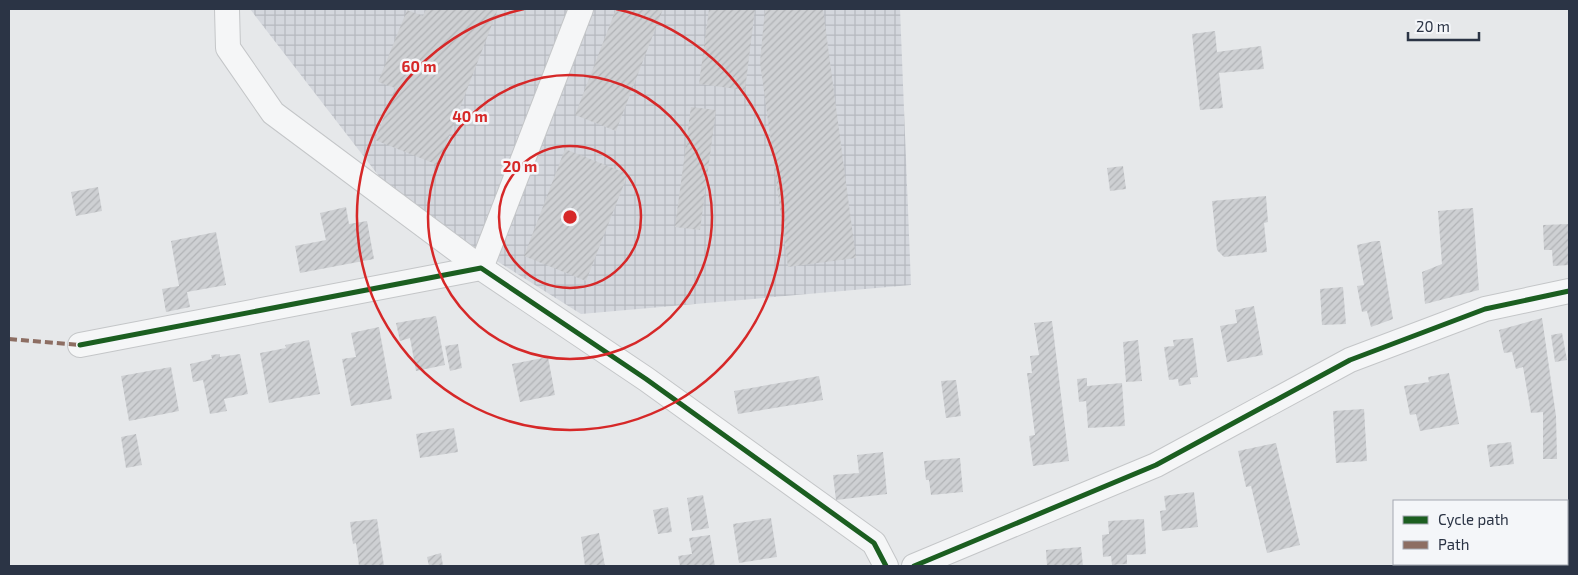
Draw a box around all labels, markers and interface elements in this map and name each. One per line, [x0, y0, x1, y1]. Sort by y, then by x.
scale bar [1408, 10, 1479, 42]
text: 20 m [1416, 17, 1450, 35]
text: 60 m [402, 57, 436, 75]
text: 40 m [452, 107, 488, 125]
text: 20 m [503, 157, 537, 175]
centre of rings [561, 208, 579, 226]
legend [1393, 500, 1568, 565]
text: Cycle path [1438, 510, 1509, 528]
text: Path [1438, 535, 1469, 553]

